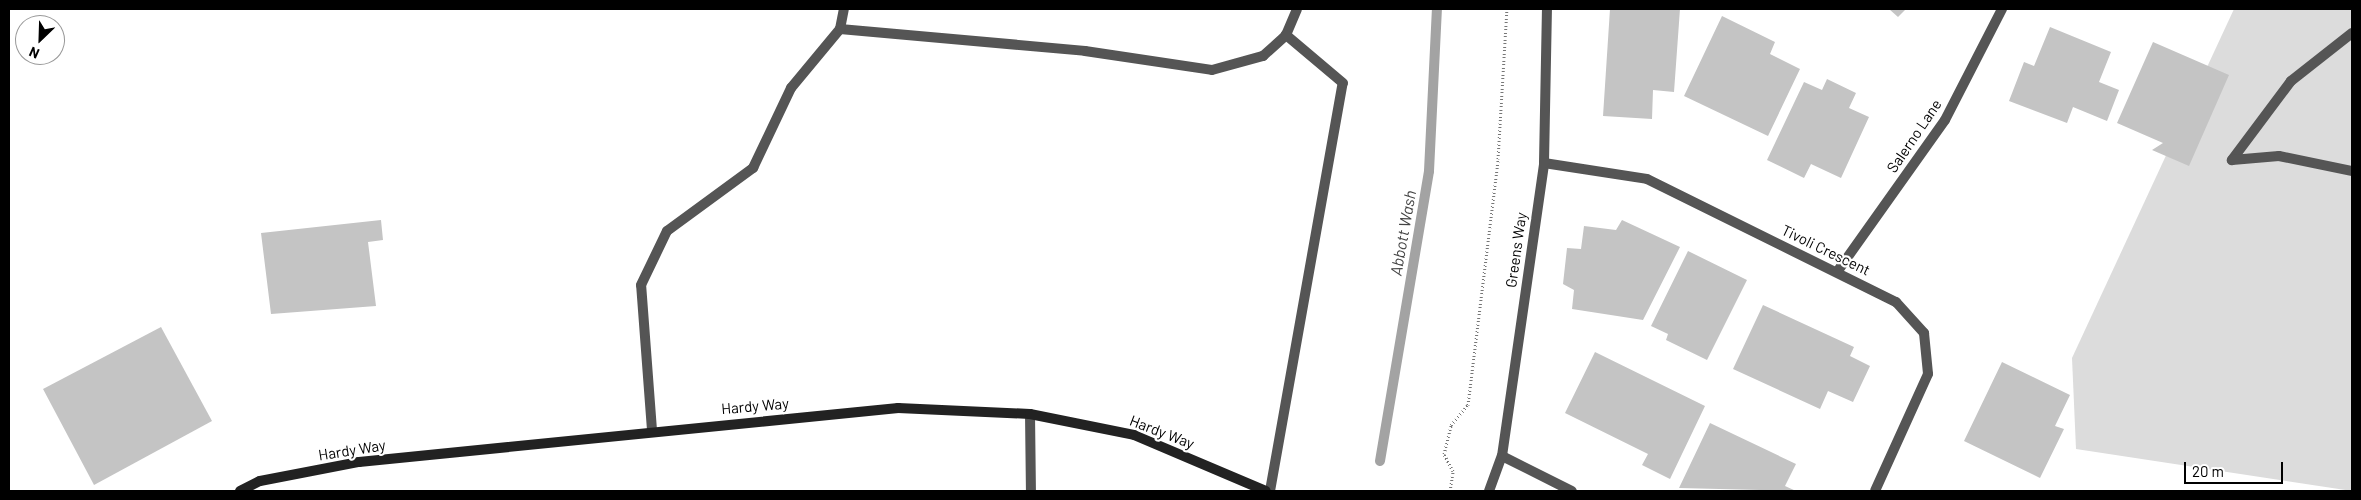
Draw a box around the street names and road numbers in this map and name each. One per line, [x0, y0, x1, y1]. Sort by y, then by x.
street label: Salerno Lane [1883, 96, 1945, 176]
street label: Greens Way [1502, 211, 1530, 289]
street label: Tivoli Crescent [1779, 221, 1873, 279]
street label: Hardy Way [720, 394, 790, 418]
street label: Hardy Way [1127, 411, 1197, 453]
street label: Hardy Way [317, 436, 387, 464]

